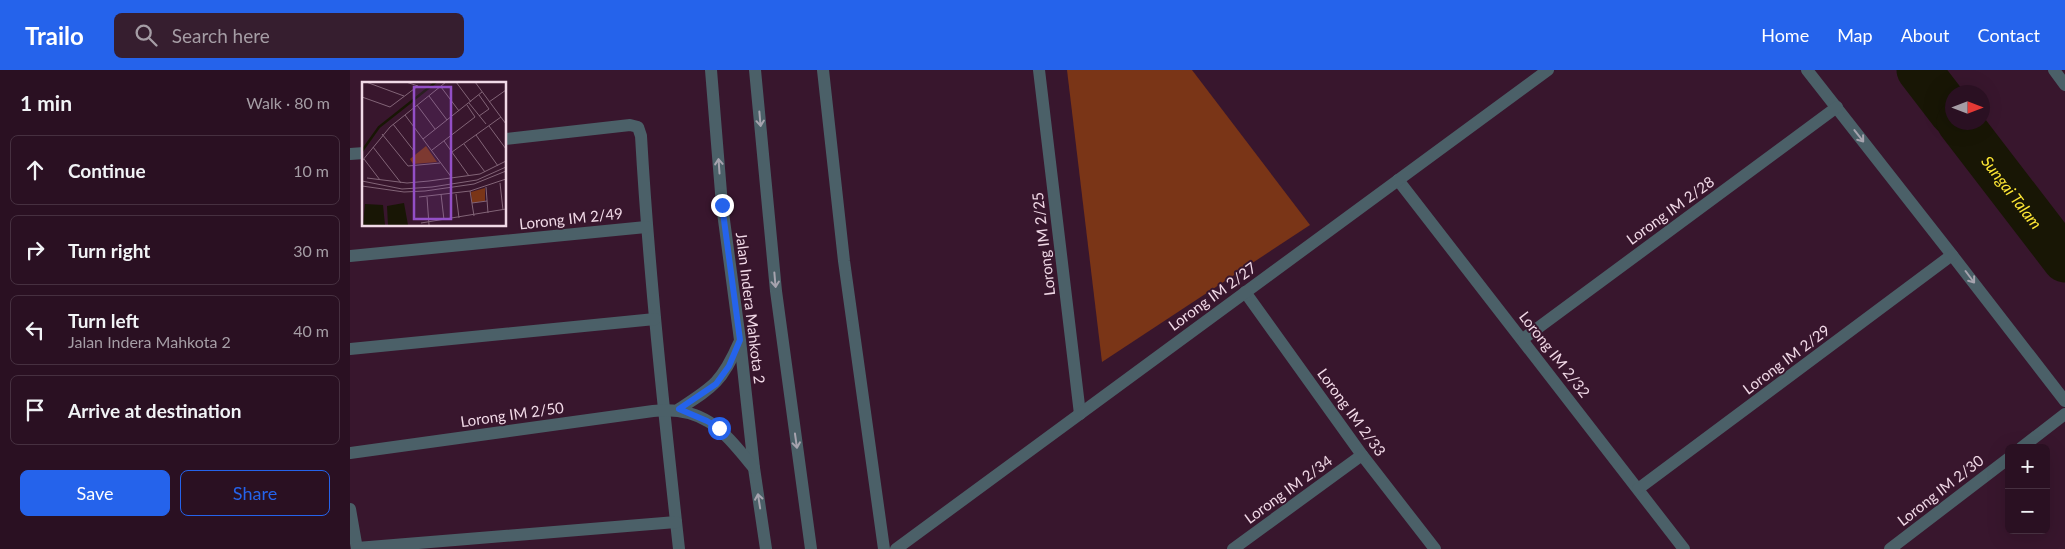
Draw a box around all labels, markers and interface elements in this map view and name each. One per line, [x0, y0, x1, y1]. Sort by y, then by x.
search box [114, 13, 464, 58]
text: Trailo [25, 21, 84, 50]
icon: search [132, 21, 160, 49]
text: Search here [172, 24, 270, 47]
text: Home [1761, 24, 1809, 46]
text: Map [1837, 24, 1873, 46]
text: About [1901, 24, 1950, 46]
text: Contact [1978, 24, 2040, 46]
inset map [362, 82, 506, 226]
north arrow [1945, 85, 1990, 130]
text: 1 min [20, 90, 72, 115]
text: Walk · 80 m [246, 93, 330, 112]
one-way arrow [755, 110, 765, 126]
one-way arrow [1853, 129, 1864, 142]
water label: Sungai Talam [1979, 151, 2047, 232]
icon: ahead [21, 156, 49, 184]
one-way arrow [714, 158, 723, 174]
text: Continue [68, 159, 146, 182]
text: 10 m [293, 161, 329, 180]
street label: Lorong IM 2/28 [1623, 172, 1717, 248]
street label: Lorong IM 2/25 [1028, 191, 1058, 297]
route end [711, 194, 734, 217]
street label: Lorong IM 2/49 [518, 204, 624, 232]
street label: Jalan Indera Mahkota 2 [733, 231, 769, 385]
icon: right [21, 236, 49, 264]
text: Turn right [68, 239, 150, 262]
text: 30 m [293, 241, 329, 260]
street label: Lorong IM 2/27 [1165, 258, 1260, 334]
one-way arrow [1965, 270, 1975, 284]
one-way arrow [770, 272, 780, 288]
street label: Lorong IM 2/32 [1516, 307, 1594, 401]
text: Turn left [68, 309, 139, 332]
icon: left [21, 316, 49, 344]
street label: Lorong IM 2/29 [1739, 320, 1833, 398]
text: 40 m [293, 321, 329, 340]
text: Jalan Indera Mahkota 2 [68, 332, 231, 351]
street label: Lorong IM 2/33 [1314, 365, 1390, 459]
icon: arrive [21, 396, 49, 424]
street label: Lorong IM 2/50 [459, 398, 565, 430]
text: Arrive at destination [68, 399, 241, 422]
route start [708, 417, 731, 440]
one-way arrow [791, 433, 801, 449]
map controls [2005, 444, 2050, 534]
button: + [2005, 444, 2050, 489]
street label: Lorong IM 2/34 [1241, 451, 1336, 527]
street label: Lorong IM 2/30 [1893, 451, 1987, 529]
button: Save [20, 470, 170, 516]
button: Share [180, 470, 330, 516]
button: − [2005, 489, 2050, 534]
one-way arrow [754, 493, 764, 509]

